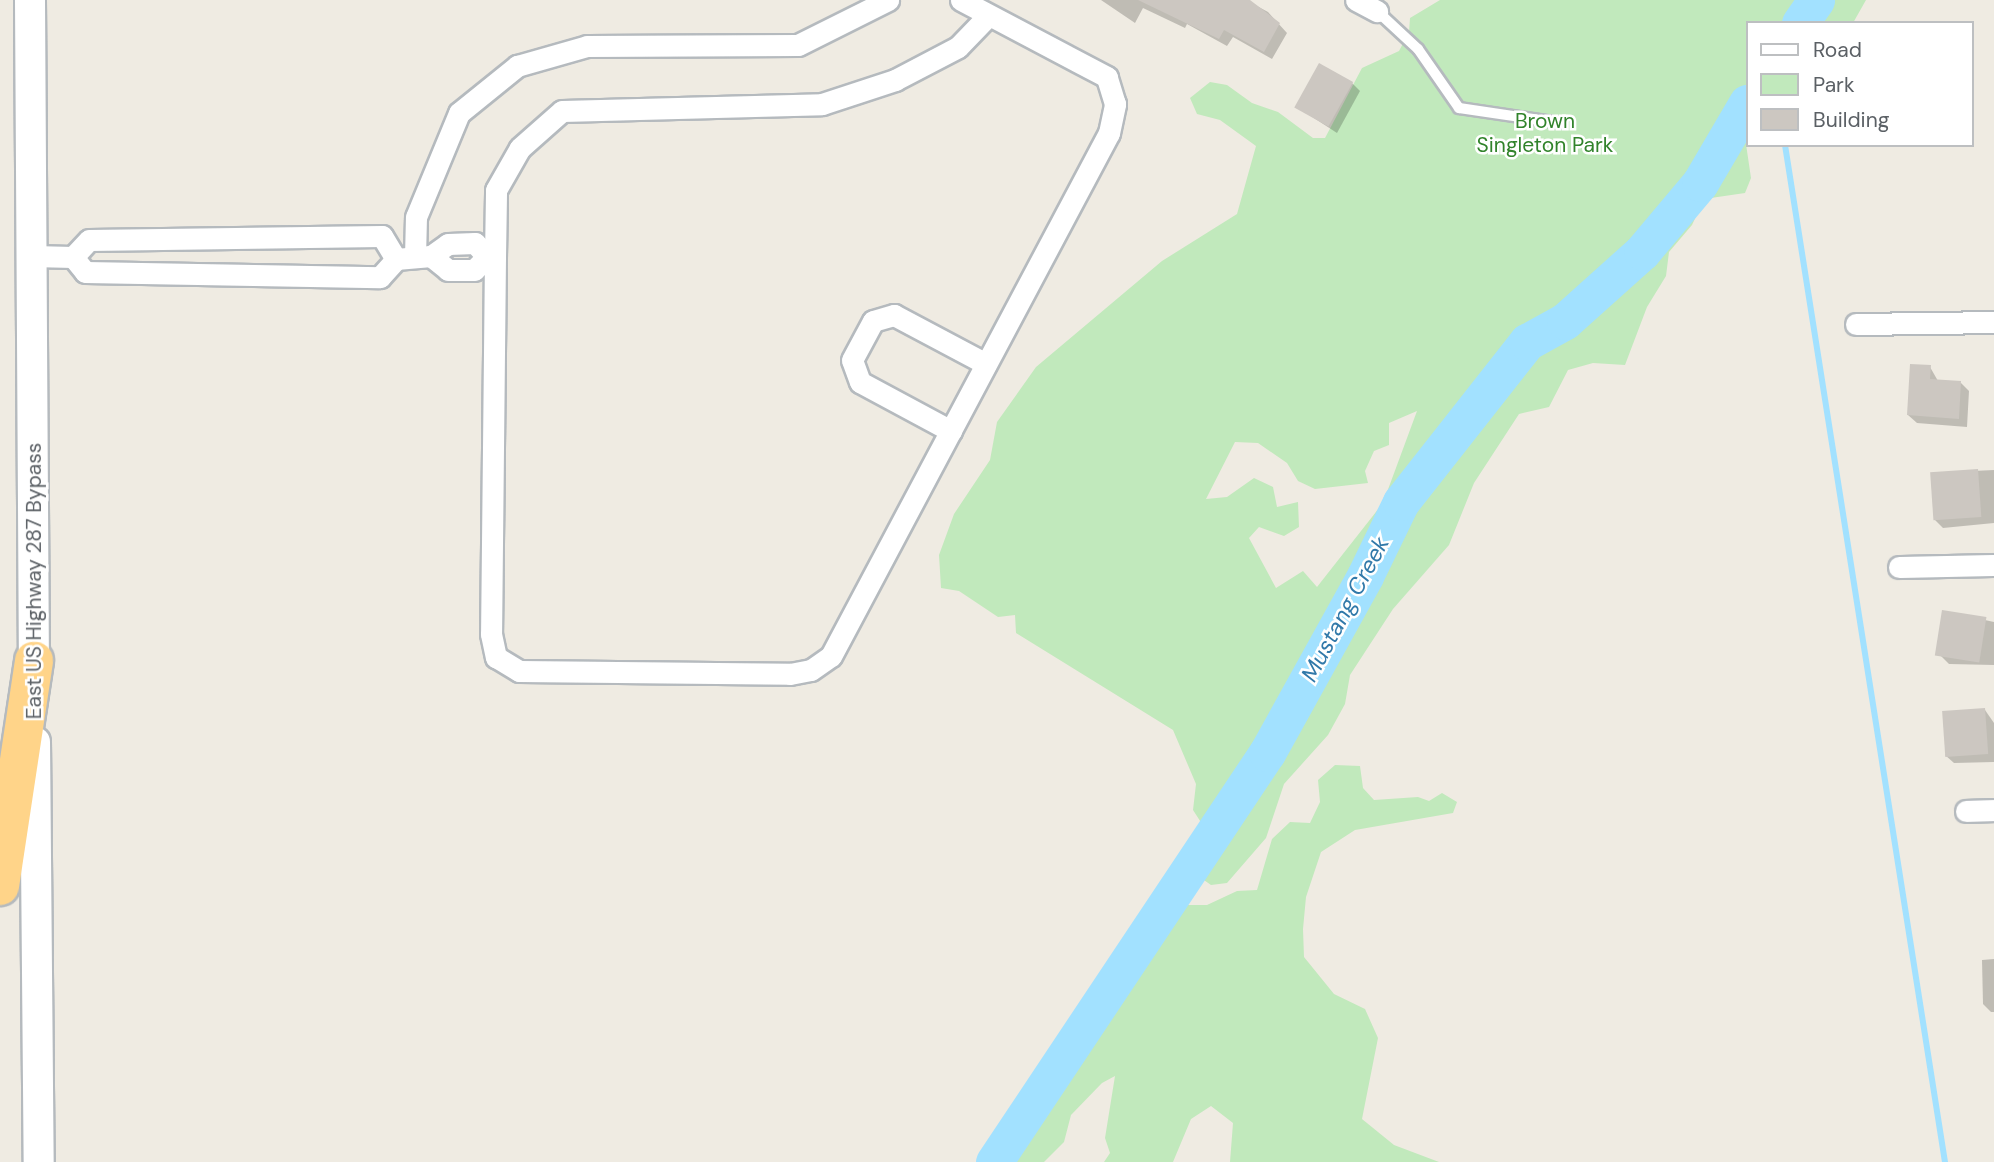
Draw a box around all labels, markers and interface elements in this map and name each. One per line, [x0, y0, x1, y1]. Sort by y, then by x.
legend [1745, 21, 1973, 147]
text: Road [1813, 36, 1862, 64]
text: Park [1813, 71, 1854, 99]
text: Building [1813, 106, 1889, 134]
park label: Brown Singleton Park [1477, 108, 1613, 158]
street label: East US Highway 287 Bypass [21, 443, 47, 719]
water label: Mustang Creek [1295, 532, 1395, 686]

